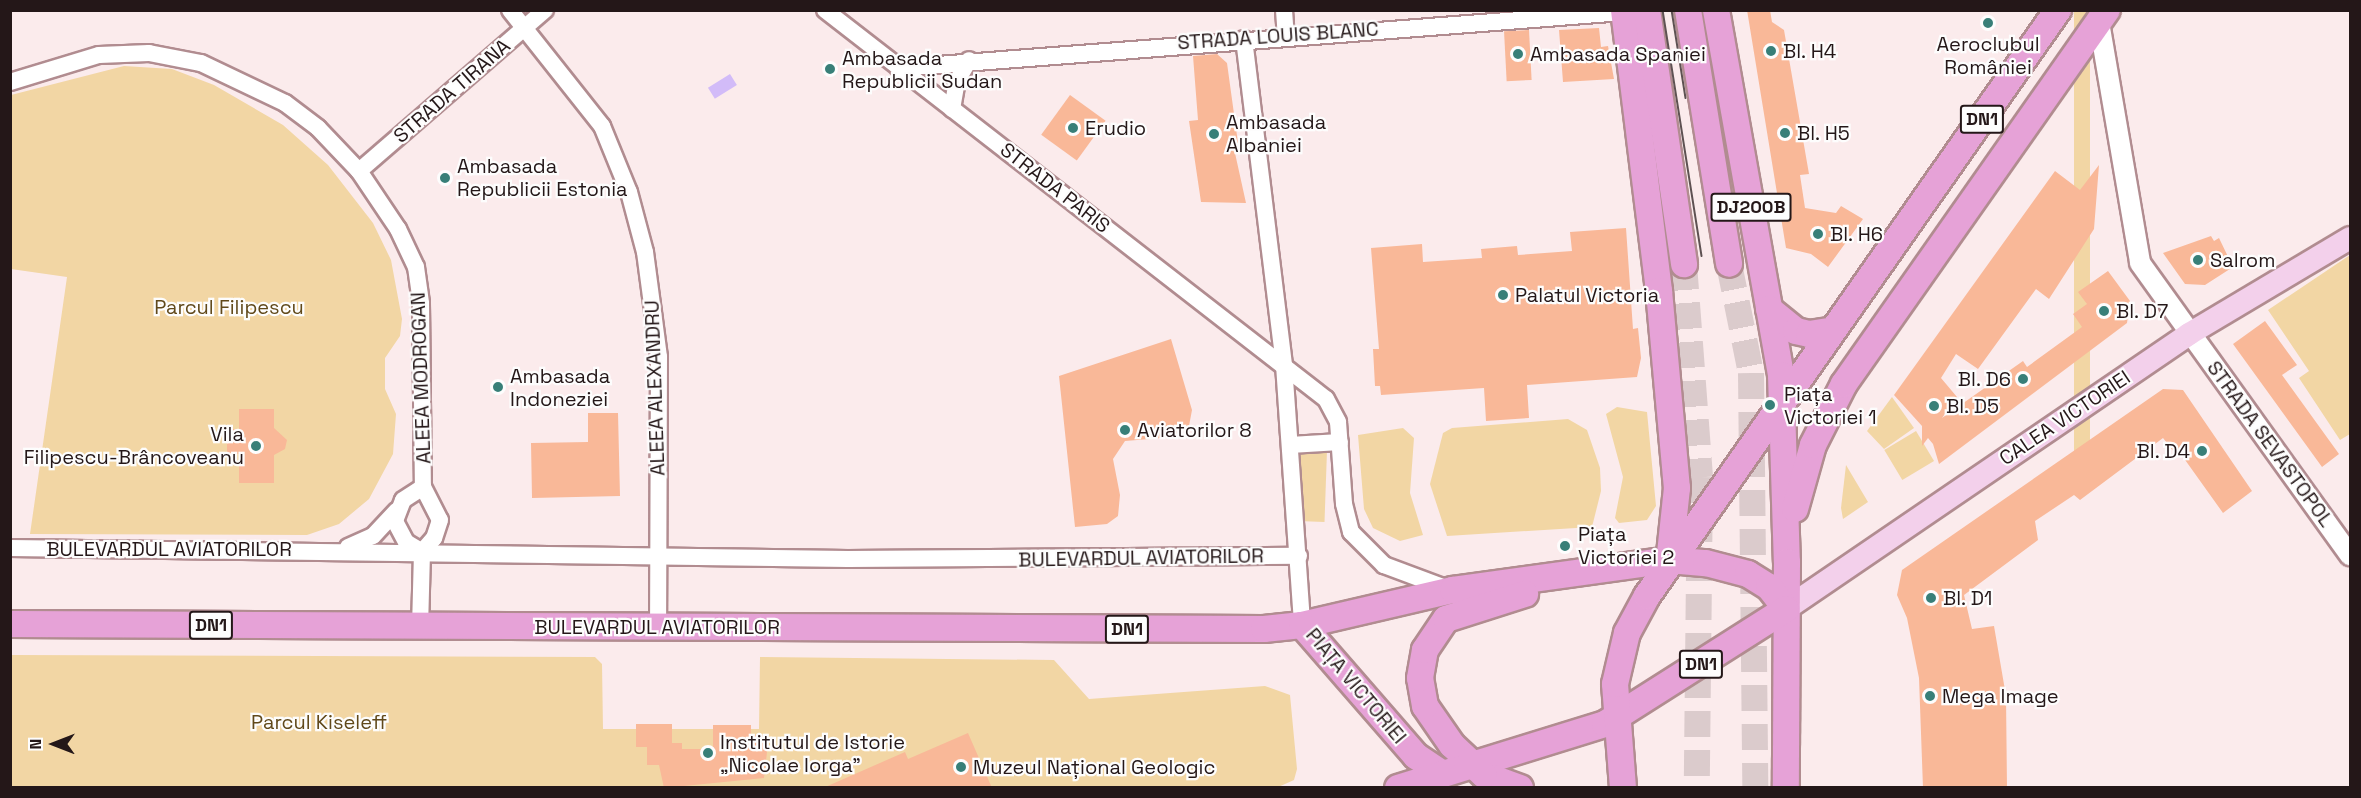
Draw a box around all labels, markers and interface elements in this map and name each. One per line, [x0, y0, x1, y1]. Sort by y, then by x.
marker: Aeroclubul României [1981, 16, 1995, 30]
street label: STRADA LOUIS BLANC [1176, 17, 1380, 55]
place label: Aeroclubul României [1936, 33, 2040, 80]
street label: STRADA TIRANA [389, 34, 515, 148]
place label: Bl. H4 [1783, 39, 1837, 63]
place label: Ambasada Spaniei [1530, 42, 1706, 66]
marker: Bl. H4 [1764, 44, 1778, 58]
place label: Ambasada Republicii Sudan [842, 46, 1002, 93]
marker: Ambasada Spaniei [1511, 47, 1525, 61]
marker: Ambasada Republicii Sudan [823, 62, 837, 76]
road number: DN1 [1960, 104, 2004, 134]
place label: Ambasada Albaniei [1226, 110, 1326, 157]
place label: Erudio [1085, 116, 1146, 140]
marker: Erudio [1066, 121, 1080, 135]
place label: Bl. H5 [1797, 121, 1850, 145]
marker: Bl. H5 [1778, 126, 1792, 140]
marker: Ambasada Albaniei [1207, 127, 1221, 141]
street label: STRADA PARIS [995, 138, 1115, 238]
place label: Ambasada Republicii Estonia [457, 154, 628, 201]
marker: Ambasada Republicii Estonia [438, 171, 452, 185]
road number: DJ200B [1710, 192, 1792, 222]
place label: Bl. H6 [1830, 222, 1884, 246]
marker: Bl. H6 [1811, 227, 1825, 241]
place label: Salrom [2210, 248, 2275, 272]
marker: Salrom [2191, 253, 2205, 267]
place label: Palatul Victoria [1515, 283, 1660, 307]
marker: Palatul Victoria [1496, 288, 1510, 302]
street label: ALEEA MODROGAN [406, 291, 436, 465]
park label: Parcul Filipescu [154, 295, 304, 319]
street label: ALEEA ALEXANDRU [640, 299, 670, 477]
place label: Bl. D7 [2116, 299, 2169, 323]
marker: Bl. D7 [2097, 304, 2111, 318]
street label: STRADA SEVASTOPOL [2202, 356, 2338, 532]
place label: Ambasada Indoneziei [510, 364, 610, 411]
street label: CALEA VICTORIEI [1995, 365, 2135, 471]
place label: Bl. D6 [1957, 367, 2011, 391]
marker: Bl. D6 [2016, 372, 2030, 386]
marker: Ambasada Indoneziei [491, 380, 505, 394]
place label: Piața Victoriei 1 [1784, 382, 1877, 429]
place label: Bl. D5 [1946, 394, 2000, 418]
marker: Piața Victoriei 1 [1761, 396, 1779, 414]
marker: Bl. D5 [1927, 399, 1941, 413]
place label: Aviatorilor 8 [1137, 418, 1252, 442]
place label: Vila Filipescu-Brâncoveanu [24, 422, 244, 469]
marker: Aviatorilor 8 [1118, 423, 1132, 437]
marker: Vila Filipescu-Brâncoveanu [249, 439, 263, 453]
place label: Bl. D4 [2136, 439, 2190, 463]
marker: Bl. D4 [2195, 444, 2209, 458]
place label: Piața Victoriei 2 [1578, 522, 1674, 569]
street label: BULEVARDUL AVIATORILOR [46, 537, 292, 561]
marker: Piața Victoriei 2 [1556, 537, 1574, 555]
street label: BULEVARDUL AVIATORILOR [1018, 544, 1264, 572]
place label: Bl. D1 [1943, 586, 1993, 610]
marker: Bl. D1 [1924, 591, 1938, 605]
road number: DN1 [188, 610, 234, 640]
road number: DN1 [1104, 614, 1150, 644]
street label: BULEVARDUL AVIATORILOR [534, 615, 780, 639]
street label: PIAȚA VICTORIEI [1301, 623, 1411, 749]
road number: DN1 [1678, 649, 1724, 679]
place label: Mega Image [1942, 684, 2059, 708]
marker: Mega Image [1923, 689, 1937, 703]
park label: Parcul Kiseleff [251, 710, 387, 734]
north arrow [24, 714, 84, 774]
place label: Institutul de Istorie „Nicolae Iorga” [720, 730, 905, 777]
text: N [25, 739, 46, 749]
marker: Institutul de Istorie „Nicolae Iorga” [701, 746, 715, 760]
place label: Muzeul Național Geologic [973, 755, 1215, 779]
marker: Muzeul Național Geologic [954, 760, 968, 774]

